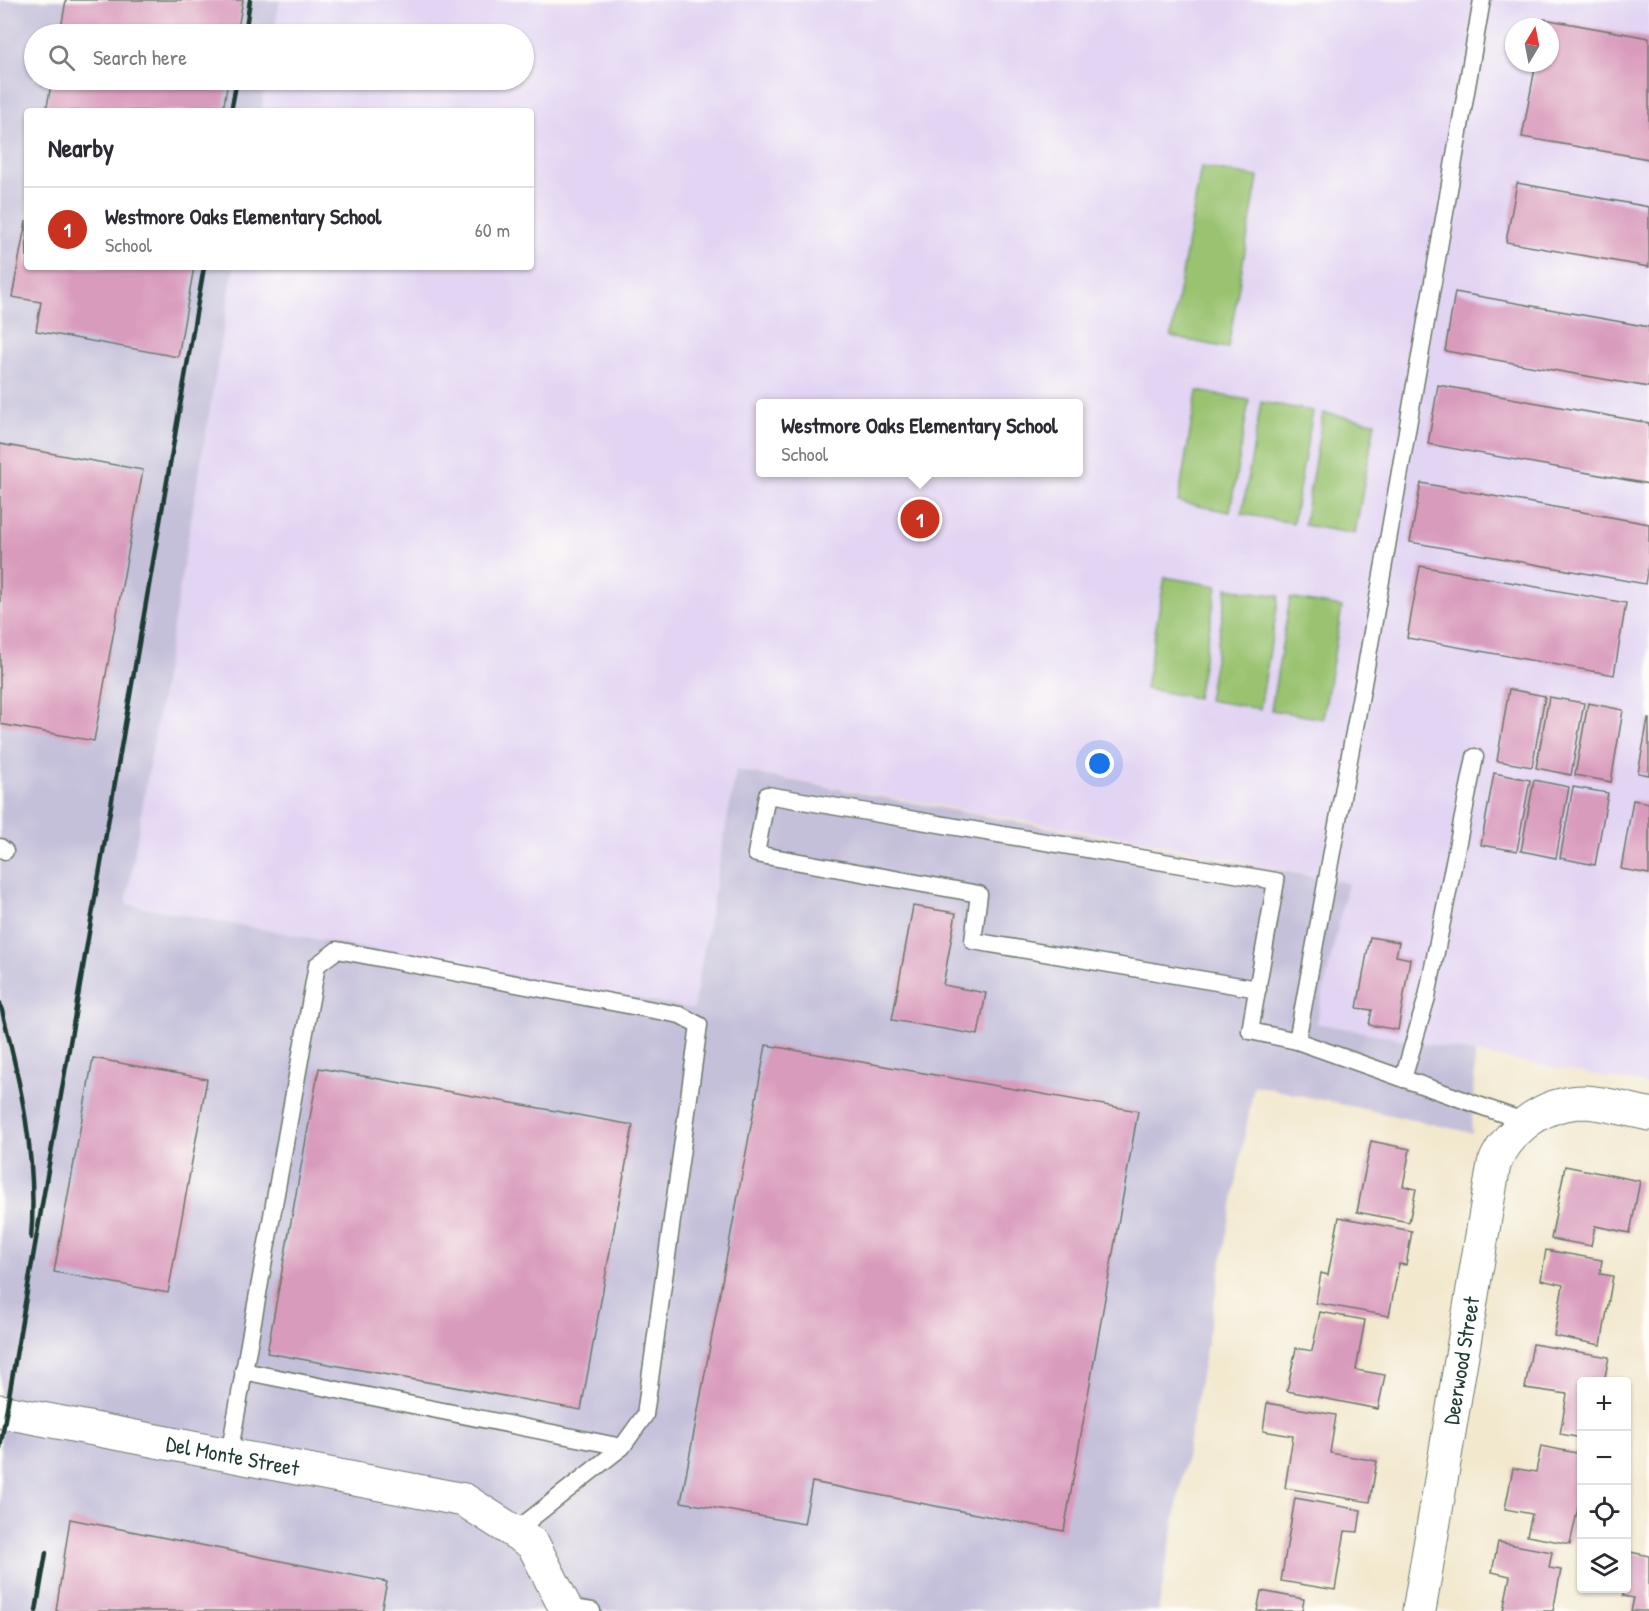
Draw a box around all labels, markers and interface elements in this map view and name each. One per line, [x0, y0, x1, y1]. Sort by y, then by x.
north arrow [1505, 18, 1559, 72]
search box [24, 24, 534, 90]
icon: search [45, 41, 78, 74]
text: Search here [93, 42, 187, 72]
text: Nearby [48, 130, 114, 165]
text: Westmore Oaks Elementary School [105, 201, 381, 231]
text: 1 [64, 216, 71, 243]
text: 60 m [475, 216, 510, 243]
text: School [105, 231, 152, 258]
popup [756, 399, 1083, 477]
text: Westmore Oaks Elementary School [781, 410, 1058, 440]
text: School [781, 440, 828, 467]
pin: 1 [900, 496, 940, 542]
your location [1085, 749, 1114, 778]
street label: Deerwood Street [1436, 1294, 1487, 1427]
map controls [1577, 1377, 1631, 1593]
button: + [1577, 1377, 1631, 1431]
street label: Del Monte Street [164, 1428, 302, 1483]
button: − [1577, 1431, 1631, 1485]
button: locate [1577, 1485, 1631, 1539]
button: layers [1577, 1539, 1631, 1593]

